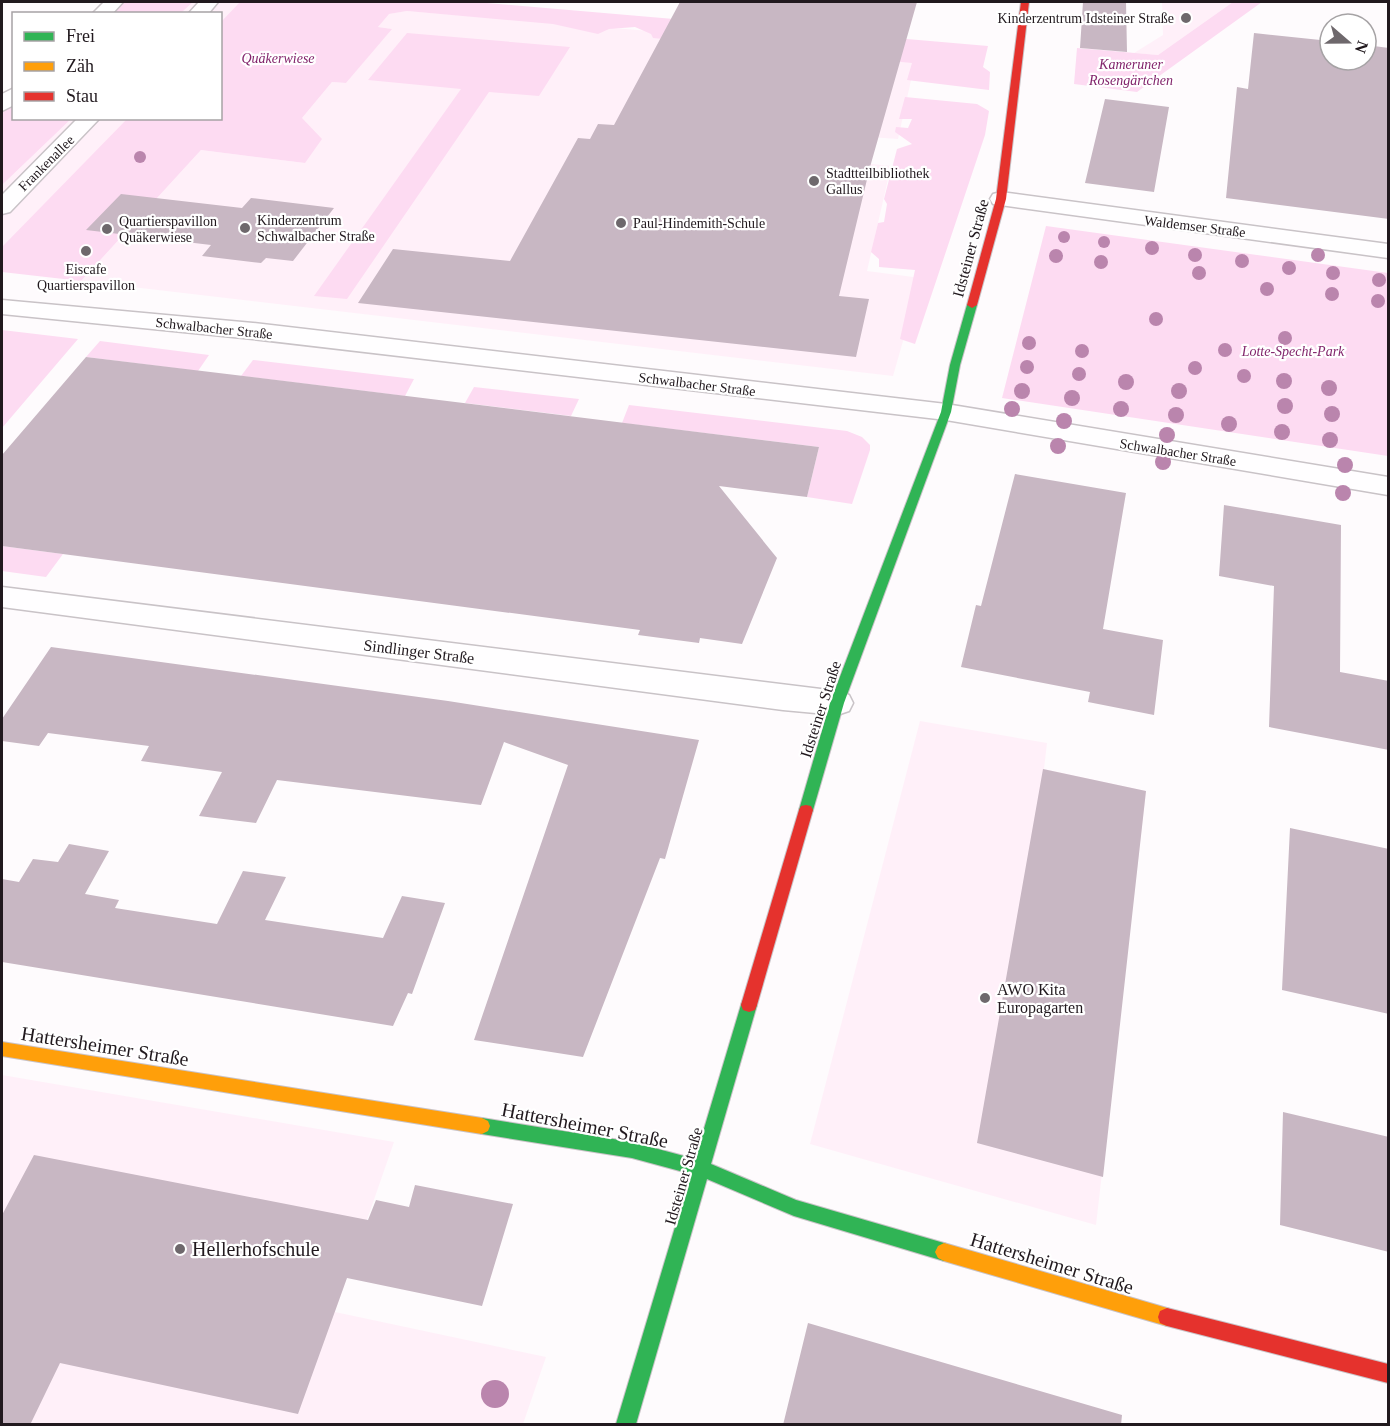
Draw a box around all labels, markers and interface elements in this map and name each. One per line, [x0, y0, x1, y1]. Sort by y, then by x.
place label: Kinderzentrum Idsteiner Straße [998, 11, 1174, 26]
marker: Kinderzentrum Idsteiner Straße [1179, 11, 1193, 25]
legend [12, 12, 222, 120]
north arrow [1318, 12, 1378, 72]
text: Frei [66, 26, 95, 46]
text: N [1352, 39, 1372, 56]
park label: Quäkerwiese [241, 51, 315, 66]
text: Zäh [66, 56, 94, 76]
park label: Kameruner Rosengärtchen [1088, 57, 1173, 88]
text: Stau [66, 86, 98, 106]
street label: Frankenallee [15, 132, 77, 194]
place label: Stadtteilbibliothek Gallus [826, 166, 929, 197]
marker: Stadtteilbibliothek Gallus [807, 174, 821, 188]
street label: Idsteiner Straße [949, 197, 992, 299]
place label: Kinderzentrum Schwalbacher Straße [257, 213, 375, 244]
street label: Waldemser Straße [1143, 213, 1246, 240]
place label: Quartierspavillon Quäkerwiese [119, 214, 217, 245]
marker: Paul-Hindemith-Schule [614, 216, 628, 230]
place label: Paul-Hindemith-Schule [633, 216, 765, 231]
marker: Kinderzentrum Schwalbacher Straße [238, 221, 252, 235]
marker: Quartierspavillon Quäkerwiese [100, 222, 114, 236]
marker: Eiscafe Quartierspavillon [79, 244, 93, 258]
place label: Eiscafe Quartierspavillon [37, 262, 135, 293]
street label: Schwalbacher Straße [155, 315, 273, 342]
park label: Lotte-Specht-Park [1241, 344, 1345, 359]
street label: Schwalbacher Straße [638, 370, 756, 399]
street label: Schwalbacher Straße [1119, 436, 1237, 469]
street label: Sindlinger Straße [362, 636, 475, 668]
street label: Idsteiner Straße [797, 659, 844, 760]
place label: AWO Kita Europagarten [997, 981, 1083, 1017]
marker: AWO Kita Europagarten [978, 991, 992, 1005]
street label: Hattersheimer Straße [20, 1022, 190, 1070]
street label: Hattersheimer Straße [500, 1098, 670, 1152]
street label: Idsteiner Straße [661, 1125, 706, 1227]
street label: Hattersheimer Straße [968, 1228, 1136, 1298]
place label: Hellerhofschule [192, 1238, 320, 1260]
marker: Hellerhofschule [173, 1242, 187, 1256]

